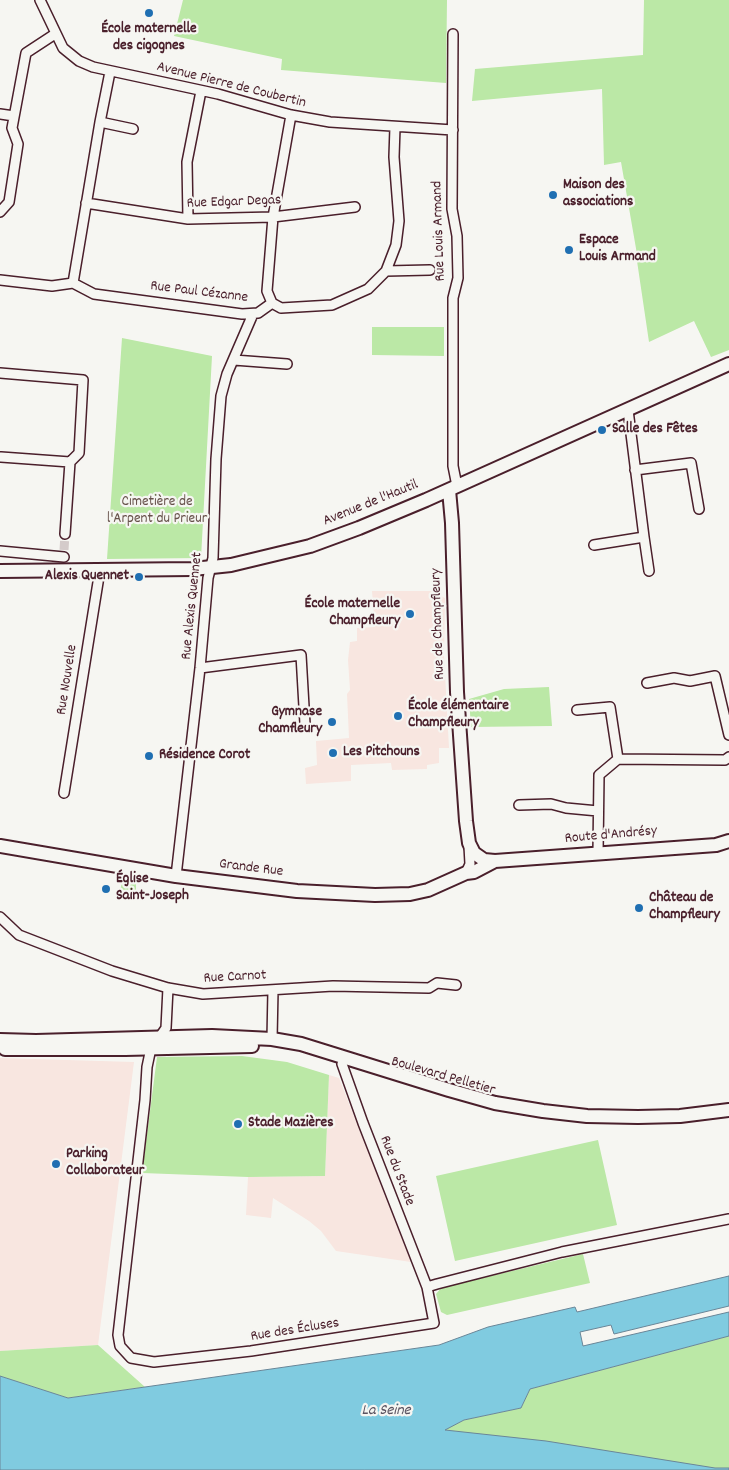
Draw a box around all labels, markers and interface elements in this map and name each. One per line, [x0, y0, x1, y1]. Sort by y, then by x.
marker: École maternelle des cigognes [143, 7, 155, 19]
place label: École maternelle des cigognes [101, 21, 197, 56]
street label: Avenue Pierre de Coubertin [154, 59, 308, 113]
place label: Maison des associations [563, 177, 633, 212]
street label: Rue Louis Armand [429, 180, 451, 282]
marker: Maison des associations [547, 189, 559, 201]
street label: Rue Edgar Degas [186, 192, 282, 214]
place label: Espace Louis Armand [579, 232, 656, 267]
marker: Espace Louis Armand [563, 244, 575, 256]
street label: Rue Paul Cézanne [149, 278, 249, 308]
place label: Salle des Fêtes [612, 421, 698, 439]
marker: Salle des Fêtes [596, 424, 608, 436]
street label: Avenue de l'Hautil [321, 477, 421, 531]
park label: Cimetière de l'Arpent du Prieur [107, 494, 207, 529]
street label: Rue Alexis Quennet [178, 551, 208, 661]
place label: Alexis Quennet [45, 568, 129, 586]
street label: Rue de Champfleury [428, 568, 450, 680]
marker: Alexis Quennet [133, 571, 145, 583]
place label: École maternelle Champfleury [305, 596, 400, 631]
marker: École maternelle Champfleury [404, 608, 416, 620]
street label: Rue Nouvelle [54, 644, 82, 716]
place label: École élémentaire Champfleury [408, 698, 509, 733]
place label: Gymnase Chamfleury [258, 704, 322, 739]
marker: École élémentaire Champfleury [392, 710, 404, 722]
marker: Gymnase Chamfleury [326, 716, 338, 728]
place label: Les Pitchouns [343, 744, 420, 762]
place label: Résidence Corot [159, 747, 250, 765]
marker: Les Pitchouns [327, 747, 339, 759]
marker: Résidence Corot [143, 750, 155, 762]
street label: Route d'Andrésy [564, 823, 658, 849]
street label: Grande Rue [218, 856, 284, 882]
place label: Église Saint-Joseph [116, 871, 189, 906]
marker: Église Saint-Joseph [100, 883, 112, 895]
place label: Château de Champfleury [649, 890, 720, 925]
marker: Château de Champfleury [633, 902, 645, 914]
street label: Rue Carnot [203, 967, 267, 989]
street label: Boulevard Pelletier [389, 1054, 497, 1100]
place label: Stade Mazières [248, 1115, 333, 1133]
marker: Stade Mazières [232, 1118, 244, 1130]
street label: Rue du Stade [374, 1133, 418, 1209]
place label: Parking Collaborateur [66, 1146, 144, 1181]
marker: Parking Collaborateur [50, 1158, 62, 1170]
street label: Rue des Écluses [249, 1315, 341, 1347]
water label: La Seine [361, 1402, 411, 1422]

